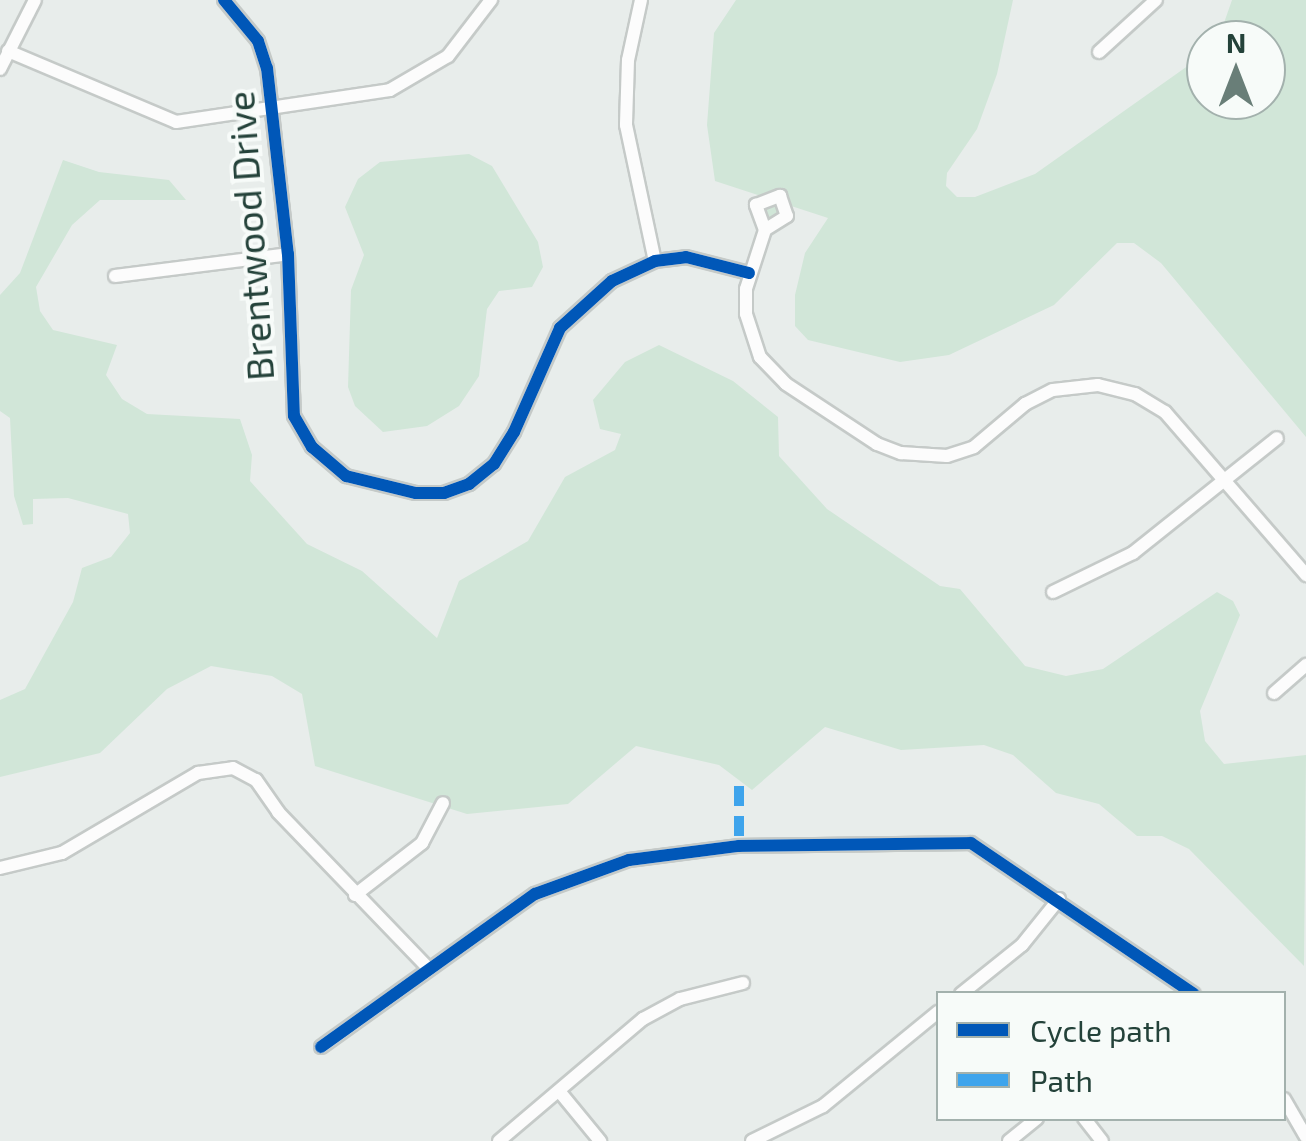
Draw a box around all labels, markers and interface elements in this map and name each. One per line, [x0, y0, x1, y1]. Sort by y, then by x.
north arrow [1186, 20, 1286, 120]
text: N [1226, 25, 1246, 59]
street label: Brentwood Drive [217, 90, 283, 382]
legend [936, 991, 1286, 1121]
text: Cycle path [1030, 1012, 1172, 1048]
text: Path [1030, 1062, 1093, 1098]

